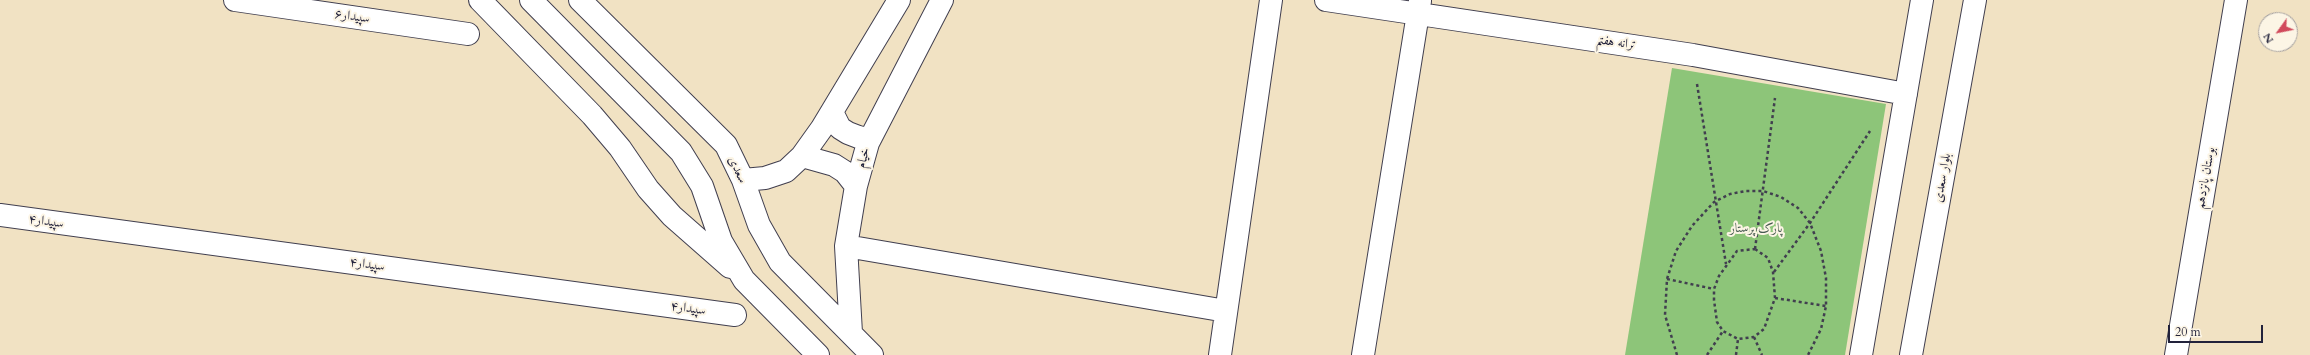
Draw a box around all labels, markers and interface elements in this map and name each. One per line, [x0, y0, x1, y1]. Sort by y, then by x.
street label: سپیدار۶ [333, 7, 371, 27]
north arrow [2258, 12, 2298, 52]
text: N [2259, 30, 2277, 46]
street label: ترانه هفتم [1595, 33, 1637, 53]
street label: خیام [854, 146, 874, 170]
street label: بوستان پانزدهم [2193, 146, 2219, 210]
street label: بلوار سعدی [1931, 152, 1955, 204]
street label: سعدی [724, 154, 750, 186]
street label: سپیدار۴ [27, 212, 65, 232]
park label: پارک پرستار [1730, 221, 1782, 237]
street label: سپیدار۴ [348, 255, 386, 275]
street label: سپیدار۴ [669, 299, 707, 319]
scale bar [2170, 317, 2265, 343]
text: 20 m [2175, 324, 2201, 340]

